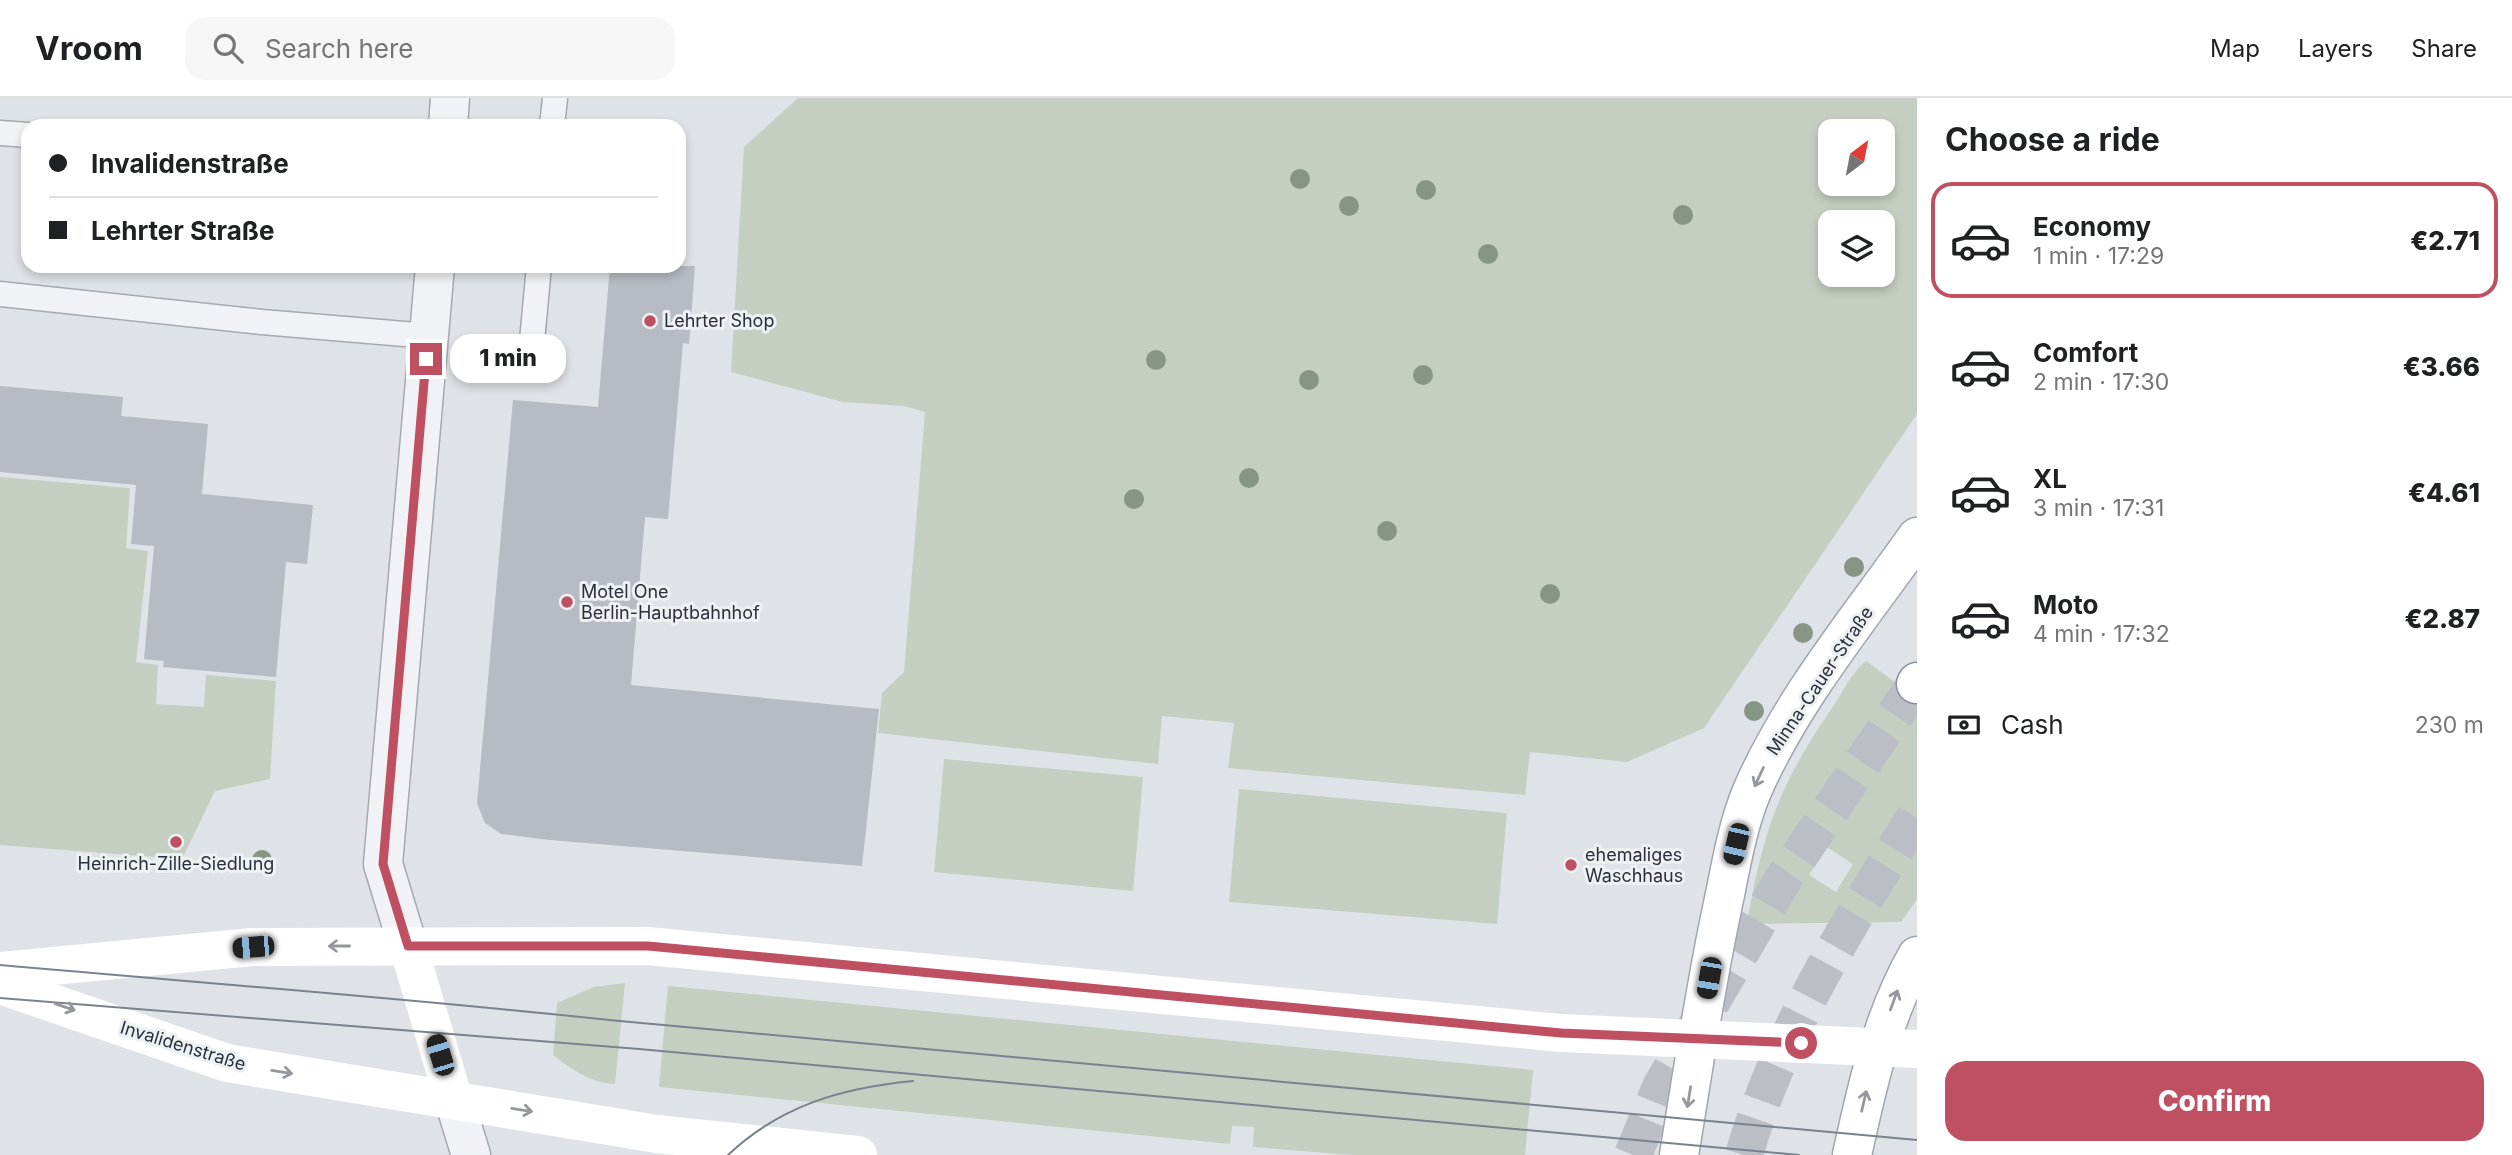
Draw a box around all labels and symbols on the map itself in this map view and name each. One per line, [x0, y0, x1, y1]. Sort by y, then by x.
north arrow [1818, 119, 1895, 196]
place label: Lehrter Shop [664, 310, 774, 331]
marker: Lehrter Shop [642, 313, 658, 329]
callout: 1 min [450, 334, 566, 384]
route end [410, 343, 442, 375]
place label: Motel One Berlin-Hauptbahnhof [581, 581, 760, 623]
marker: Motel One Berlin-Hauptbahnhof [559, 594, 575, 610]
street label: Minna-Cauer-Straße [1762, 602, 1877, 759]
one-way arrow [1752, 766, 1765, 787]
car [1722, 821, 1751, 867]
marker: Heinrich-Zille-Siedlung [168, 834, 184, 850]
place label: ehemaliges Waschhaus [1585, 844, 1683, 886]
place label: Heinrich-Zille-Siedlung [78, 853, 274, 874]
marker: ehemaliges Waschhaus [1563, 857, 1579, 873]
car [232, 935, 275, 959]
one-way arrow [328, 939, 351, 953]
car [1696, 955, 1723, 1001]
one-way arrow [1889, 990, 1902, 1012]
one-way arrow [53, 1002, 75, 1014]
street label: Invalidenstraße [118, 1016, 248, 1075]
route start [1785, 1027, 1817, 1059]
car [424, 1032, 457, 1078]
one-way arrow [270, 1066, 293, 1079]
one-way arrow [1682, 1085, 1695, 1108]
one-way arrow [1858, 1090, 1871, 1113]
one-way arrow [510, 1104, 533, 1117]

